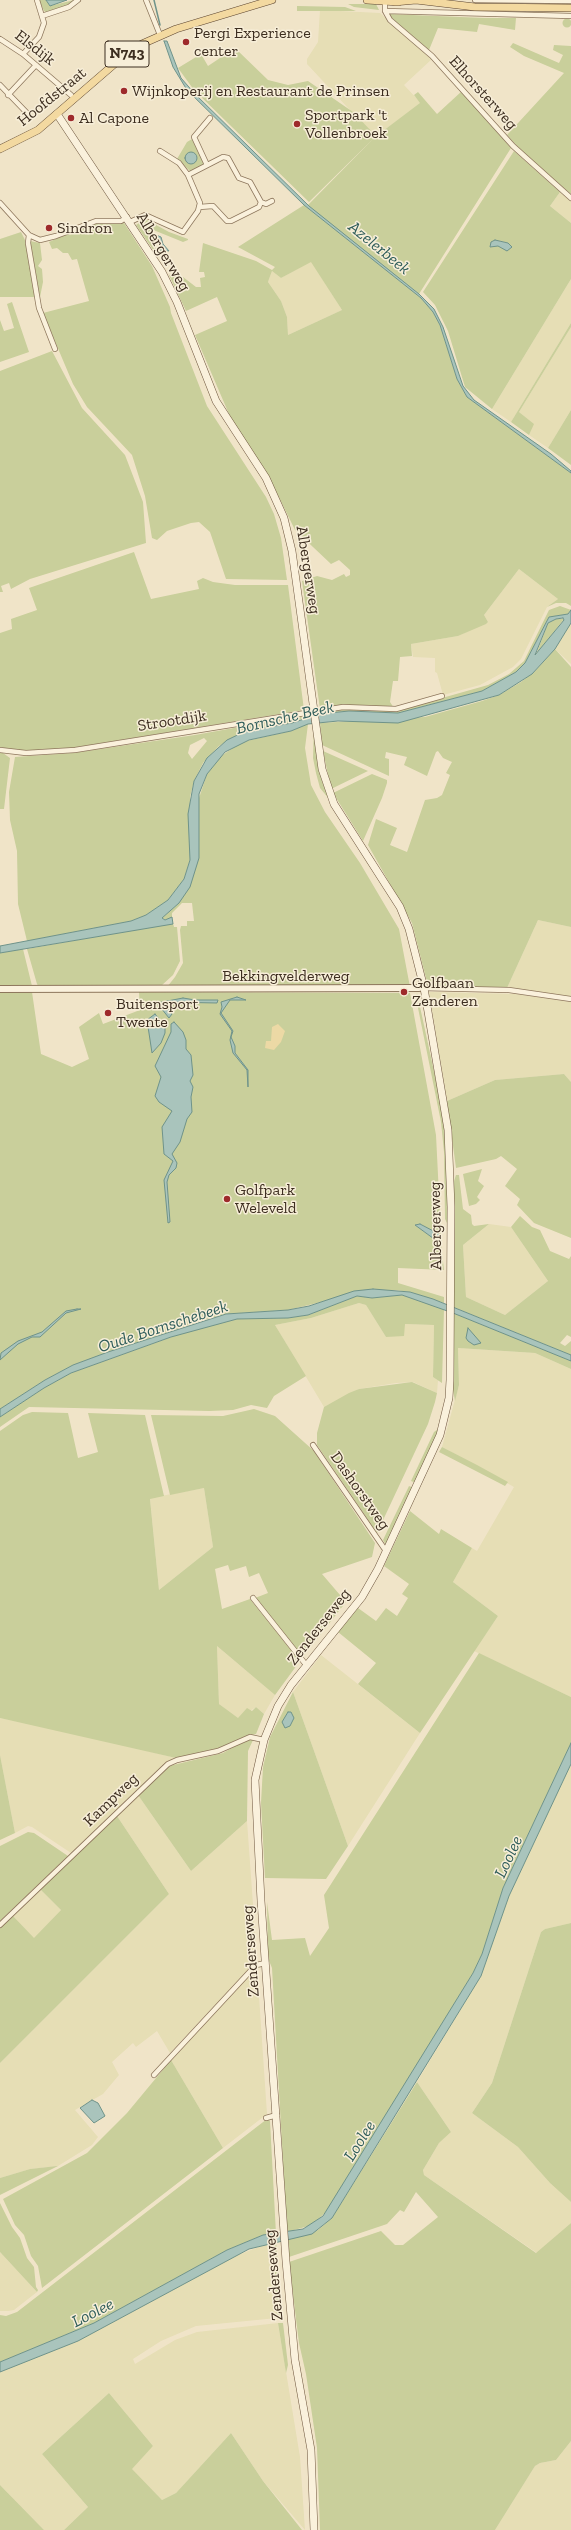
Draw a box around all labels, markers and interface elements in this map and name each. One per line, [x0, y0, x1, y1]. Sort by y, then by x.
place label: Pergi Experience center [194, 23, 311, 61]
street label: Elsdijk [11, 26, 59, 70]
marker: Pergi Experience center [181, 37, 191, 47]
road number: N743 [105, 41, 149, 67]
street label: Elhorsterweg [445, 52, 521, 134]
street label: Hoofdstraat [14, 63, 90, 131]
place label: Wijnkoperij en Restaurant de Prinsen [132, 81, 389, 101]
marker: Wijnkoperij en Restaurant de Prinsen [119, 86, 129, 96]
place label: Sportpark 't Vollenbroek [305, 105, 387, 143]
place label: Al Capone [79, 108, 149, 128]
marker: Al Capone [66, 113, 76, 123]
marker: Sportpark 't Vollenbroek [292, 119, 302, 129]
street label: Albergerweg [132, 209, 194, 295]
water label: Azelerbeek [344, 217, 414, 279]
place label: Sindron [57, 218, 112, 238]
marker: Sindron [44, 223, 54, 233]
street label: Albergerweg [292, 525, 324, 615]
water label: Bornsche Beek [234, 697, 336, 739]
street label: Strootdijk [136, 706, 208, 736]
street label: Bekkingvelderweg [222, 966, 350, 986]
place label: Golfbaan Zenderen [412, 973, 478, 1011]
marker: Golfbaan Zenderen [399, 987, 409, 997]
place label: Buitensport Twente [116, 994, 198, 1032]
marker: Buitensport Twente [103, 1008, 113, 1018]
place label: Golfpark Weleveld [235, 1180, 297, 1218]
street label: Albergerweg [426, 1181, 446, 1271]
marker: Golfpark Weleveld [222, 1194, 232, 1204]
water label: Oude Bornschebeek [96, 1296, 230, 1358]
street label: Dashorstweg [326, 1448, 394, 1534]
street label: Zenderseweg [283, 1585, 355, 1669]
street label: Kampweg [80, 1769, 142, 1831]
water label: Loolee [490, 1833, 528, 1881]
street label: Zenderseweg [238, 1905, 264, 1997]
water label: Loolee [340, 2117, 380, 2165]
street label: Zenderseweg [260, 2228, 288, 2322]
water label: Loolee [69, 2294, 117, 2332]

